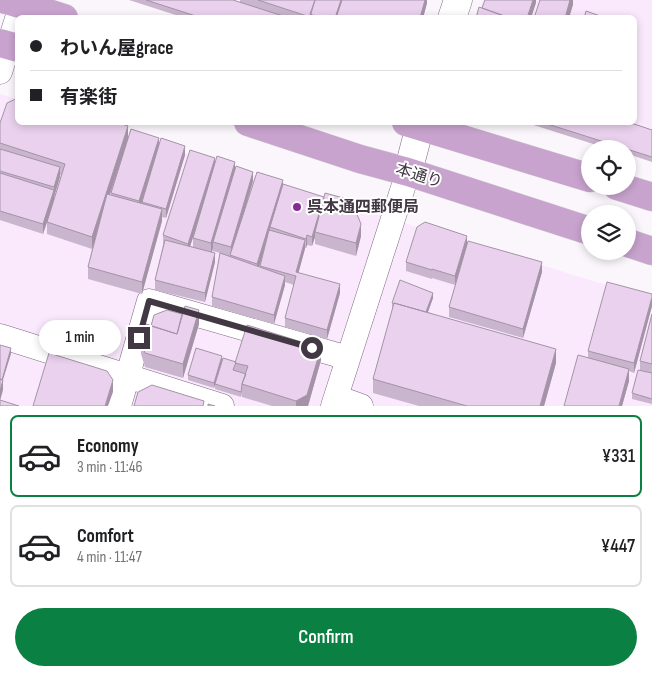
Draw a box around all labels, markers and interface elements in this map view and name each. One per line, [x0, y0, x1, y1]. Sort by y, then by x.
text: わいん屋grace [60, 37, 173, 60]
text: 有楽街 [60, 86, 117, 109]
map controls [581, 140, 636, 260]
button: locate [581, 140, 636, 195]
street label: 本通り [393, 160, 445, 192]
place label: 呉本通四郵便局 [307, 198, 419, 217]
marker: 呉本通四郵便局 [291, 201, 303, 213]
button: layers [581, 205, 636, 260]
callout: 1 min [39, 320, 122, 356]
route end [128, 327, 150, 349]
text: 1 min [65, 328, 95, 347]
route start [301, 337, 323, 359]
icon: car [17, 434, 62, 479]
text: Economy [77, 435, 139, 458]
text: ¥331 [602, 445, 635, 468]
text: 3 min · 11:46 [77, 458, 143, 477]
icon: car [17, 524, 62, 569]
text: Comfort [77, 525, 134, 548]
text: ¥447 [601, 535, 635, 558]
text: 4 min · 11:47 [77, 548, 142, 567]
button: Confirm [15, 608, 637, 666]

